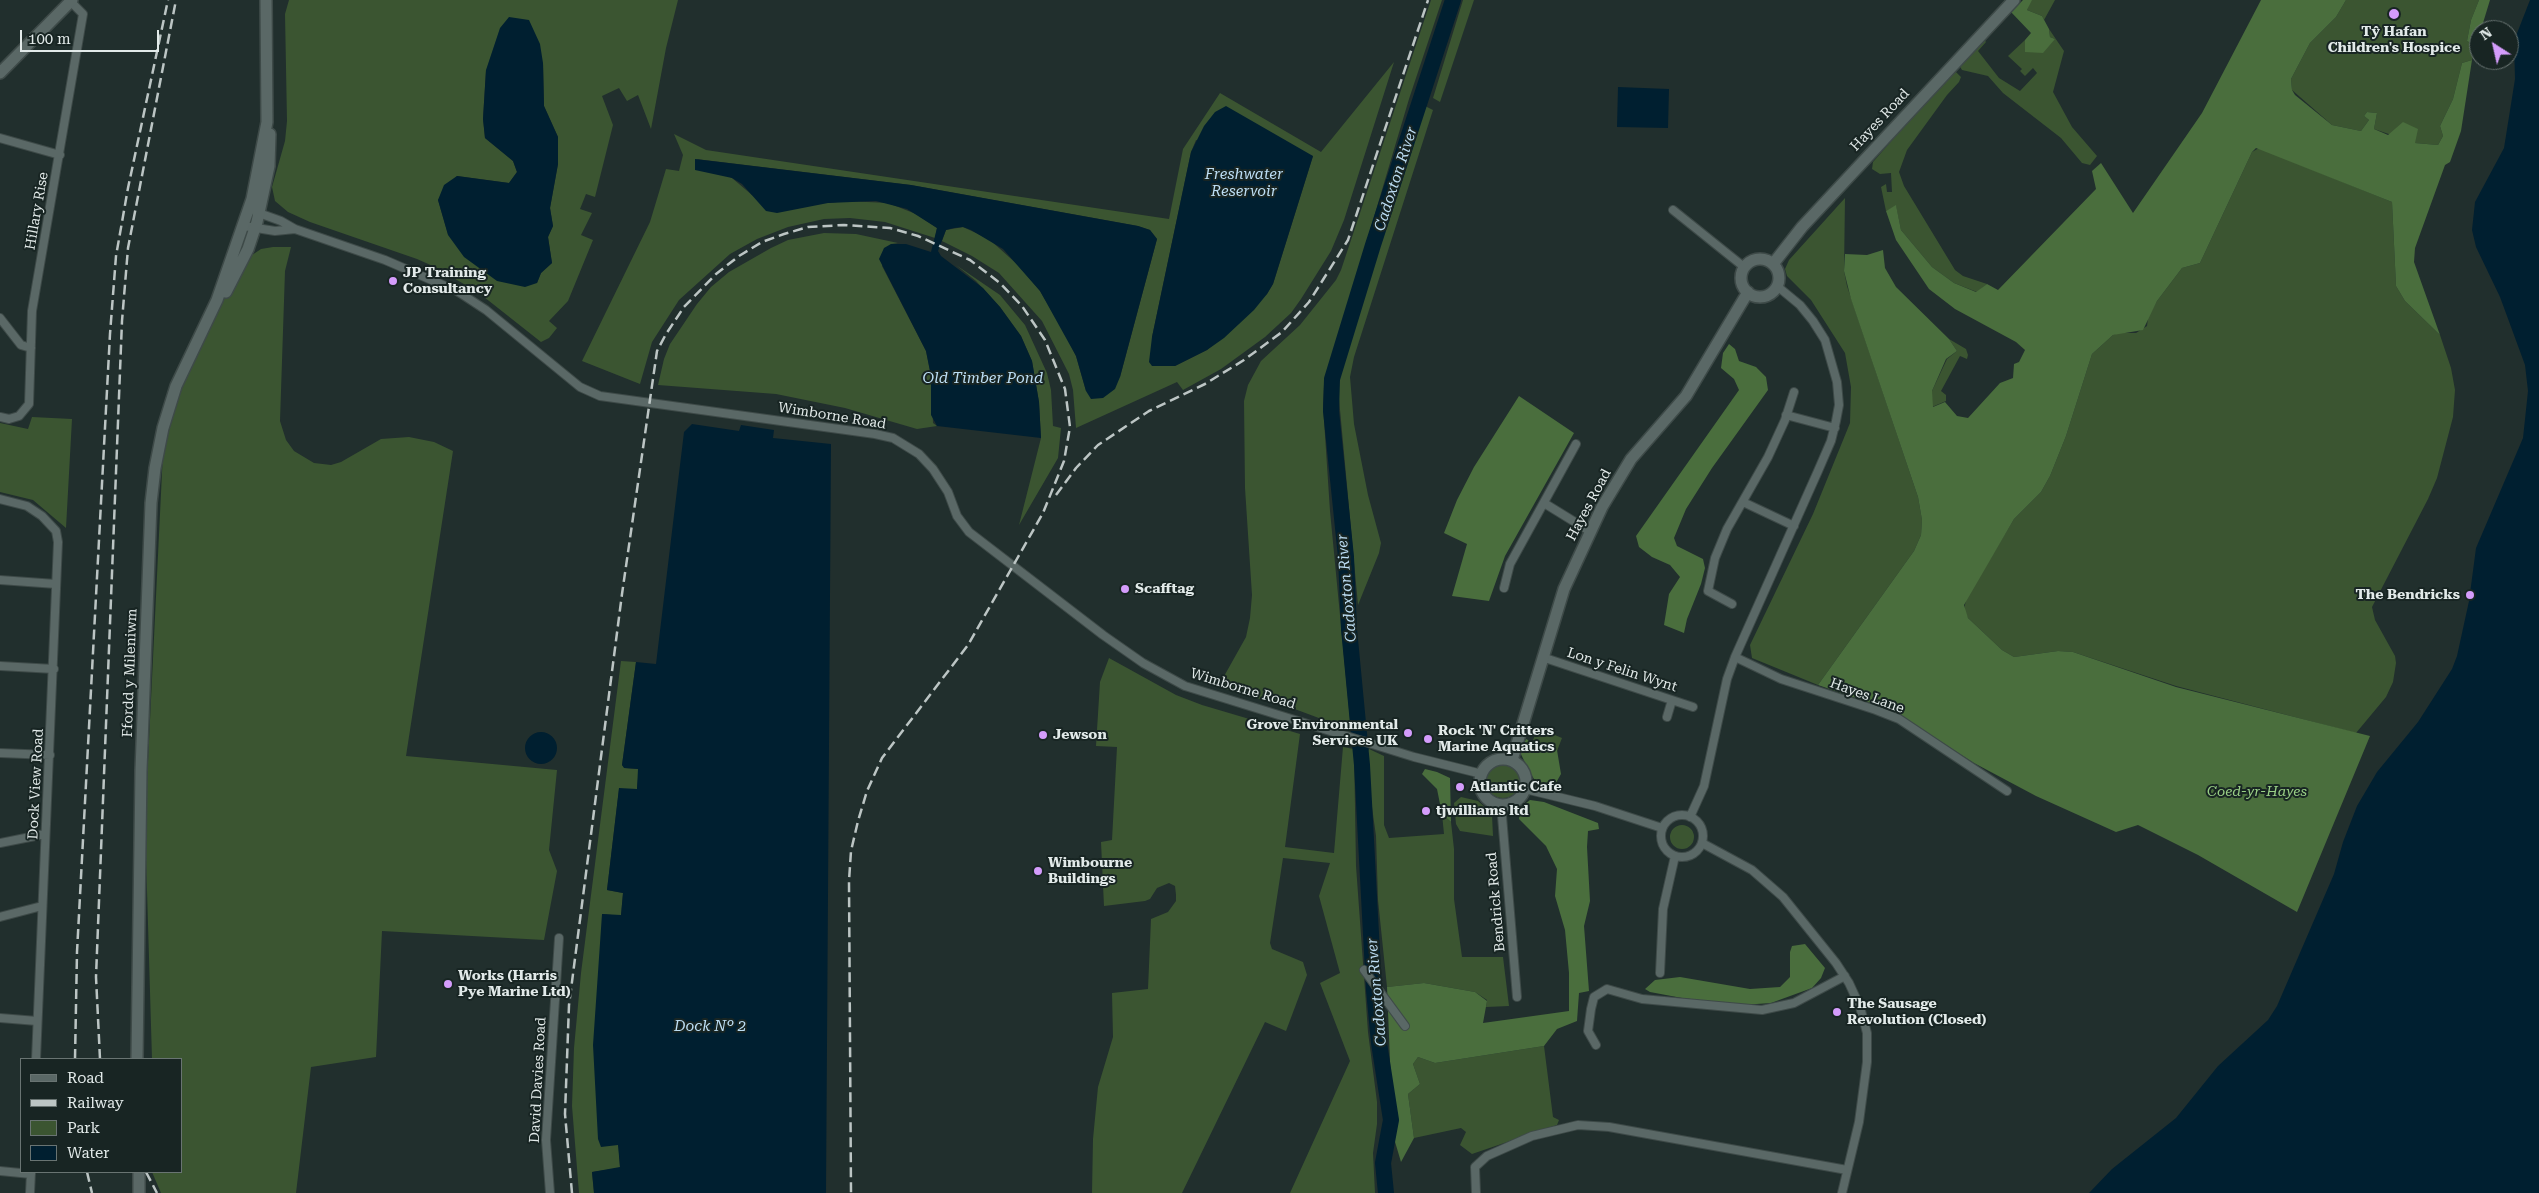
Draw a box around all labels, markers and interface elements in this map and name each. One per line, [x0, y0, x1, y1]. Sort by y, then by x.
marker: Tŷ Hafan Children's Hospice [2387, 7, 2401, 21]
scale bar [22, 20, 161, 52]
north arrow [2469, 20, 2519, 70]
place label: Tŷ Hafan Children's Hospice [2328, 24, 2460, 56]
text: N [2477, 24, 2495, 43]
text: 100 m [28, 30, 71, 48]
street label: Hayes Road [1847, 85, 1913, 155]
water label: Cadoxton River [1371, 125, 1421, 233]
water label: Freshwater Reservoir [1205, 166, 1283, 201]
street label: Hillary Rise [22, 171, 52, 251]
place label: JP Training Consultancy [403, 265, 492, 298]
marker: JP Training Consultancy [387, 275, 399, 287]
water label: Old Timber Pond [923, 370, 1043, 388]
street label: Wimborne Road [777, 399, 887, 433]
street label: Hayes Road [1563, 466, 1615, 544]
water label: Cadoxton River [1333, 533, 1361, 643]
place label: Scafftag [1135, 581, 1194, 597]
marker: Scafftag [1119, 583, 1131, 595]
place label: The Bendricks [2356, 587, 2460, 603]
marker: The Bendricks [2464, 589, 2476, 601]
street label: Ffordd y Mileniwm [119, 608, 141, 738]
street label: Lon y Felin Wynt [1565, 644, 1679, 696]
street label: Wimborne Road [1188, 665, 1298, 713]
street label: Hayes Lane [1828, 675, 1906, 717]
place label: Grove Environmental Services UK [1247, 717, 1398, 750]
place label: Rock 'N' Critters Marine Aquatics [1438, 723, 1554, 756]
place label: Jewson [1053, 727, 1107, 743]
marker: Grove Environmental Services UK [1402, 727, 1414, 739]
street label: Dock View Road [25, 728, 47, 840]
marker: Jewson [1037, 729, 1049, 741]
marker: Rock 'N' Critters Marine Aquatics [1422, 733, 1434, 745]
place label: Atlantic Cafe [1470, 779, 1562, 795]
marker: Atlantic Cafe [1454, 781, 1466, 793]
park label: Coed-yr-Hayes [2207, 784, 2307, 800]
place label: tjwilliams ltd [1436, 803, 1529, 819]
marker: tjwilliams ltd [1420, 805, 1432, 817]
street label: Bendrick Road [1483, 851, 1509, 953]
place label: Wimbourne Buildings [1048, 855, 1132, 888]
marker: Wimbourne Buildings [1032, 865, 1044, 877]
water label: Cadoxton River [1363, 937, 1391, 1047]
place label: Works (Harris Pye Marine Ltd) [458, 968, 571, 1000]
marker: Works (Harris Pye Marine Ltd) [442, 978, 454, 990]
place label: The Sausage Revolution (Closed) [1847, 996, 1986, 1028]
marker: The Sausage Revolution (Closed) [1831, 1006, 1843, 1018]
street label: David Davies Road [526, 1017, 550, 1143]
water label: Dock Nº 2 [674, 1018, 746, 1036]
legend [20, 1058, 182, 1173]
text: Road [67, 1069, 104, 1087]
text: Railway [67, 1094, 124, 1112]
text: Park [67, 1119, 100, 1137]
text: Water [67, 1144, 109, 1162]

